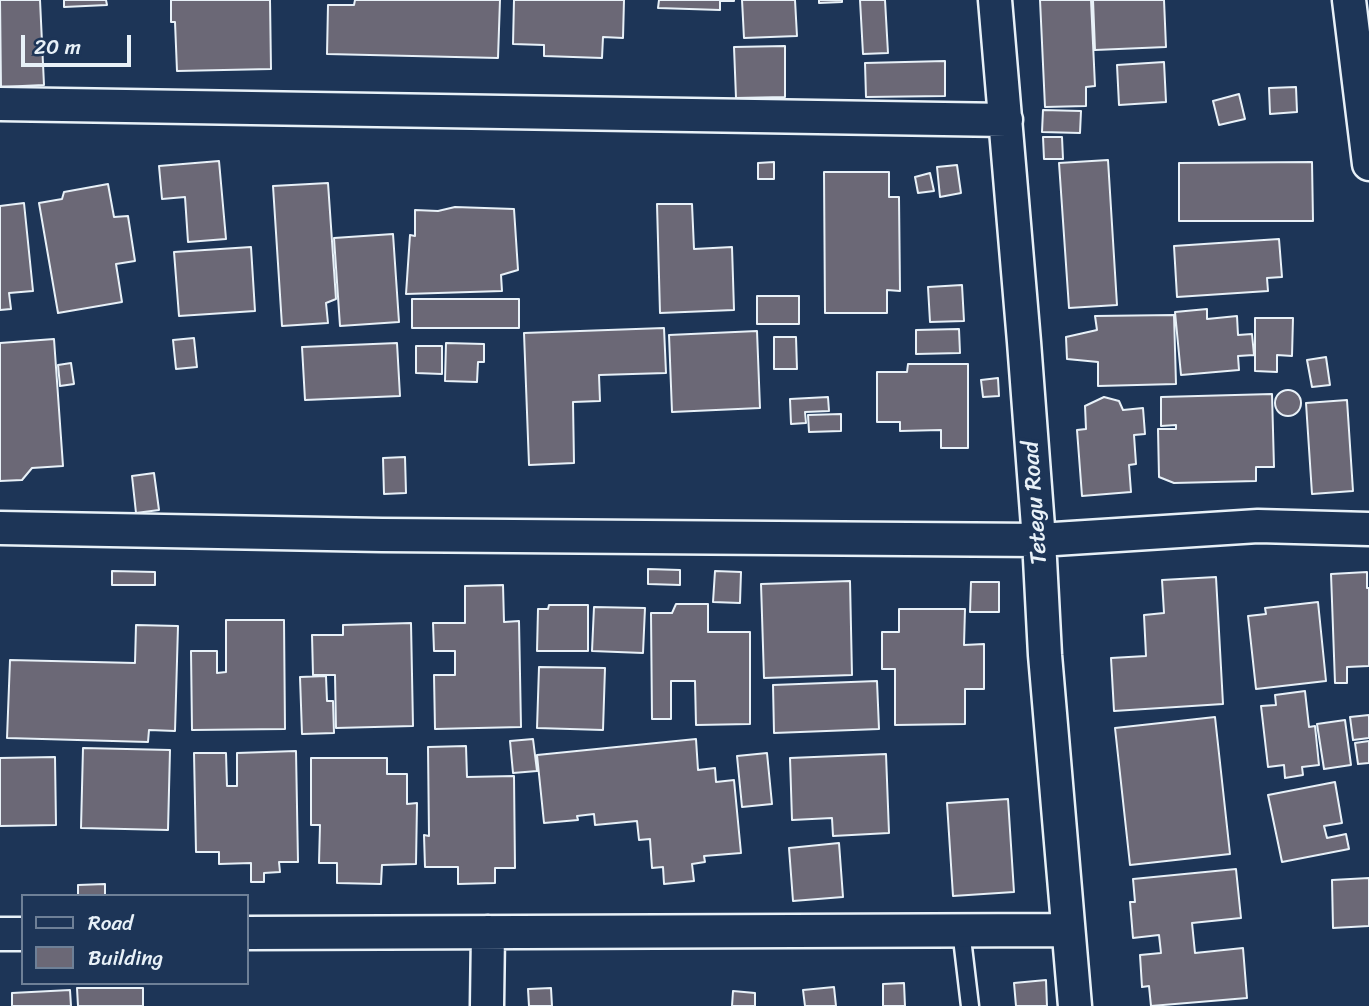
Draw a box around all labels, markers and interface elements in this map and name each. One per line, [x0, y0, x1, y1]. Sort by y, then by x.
scale bar [24, 21, 135, 65]
text: 20 m [34, 28, 81, 66]
street label: Tetegu Road [1018, 440, 1054, 566]
legend [21, 894, 248, 985]
text: Road [88, 904, 133, 942]
text: Building [88, 939, 163, 977]

